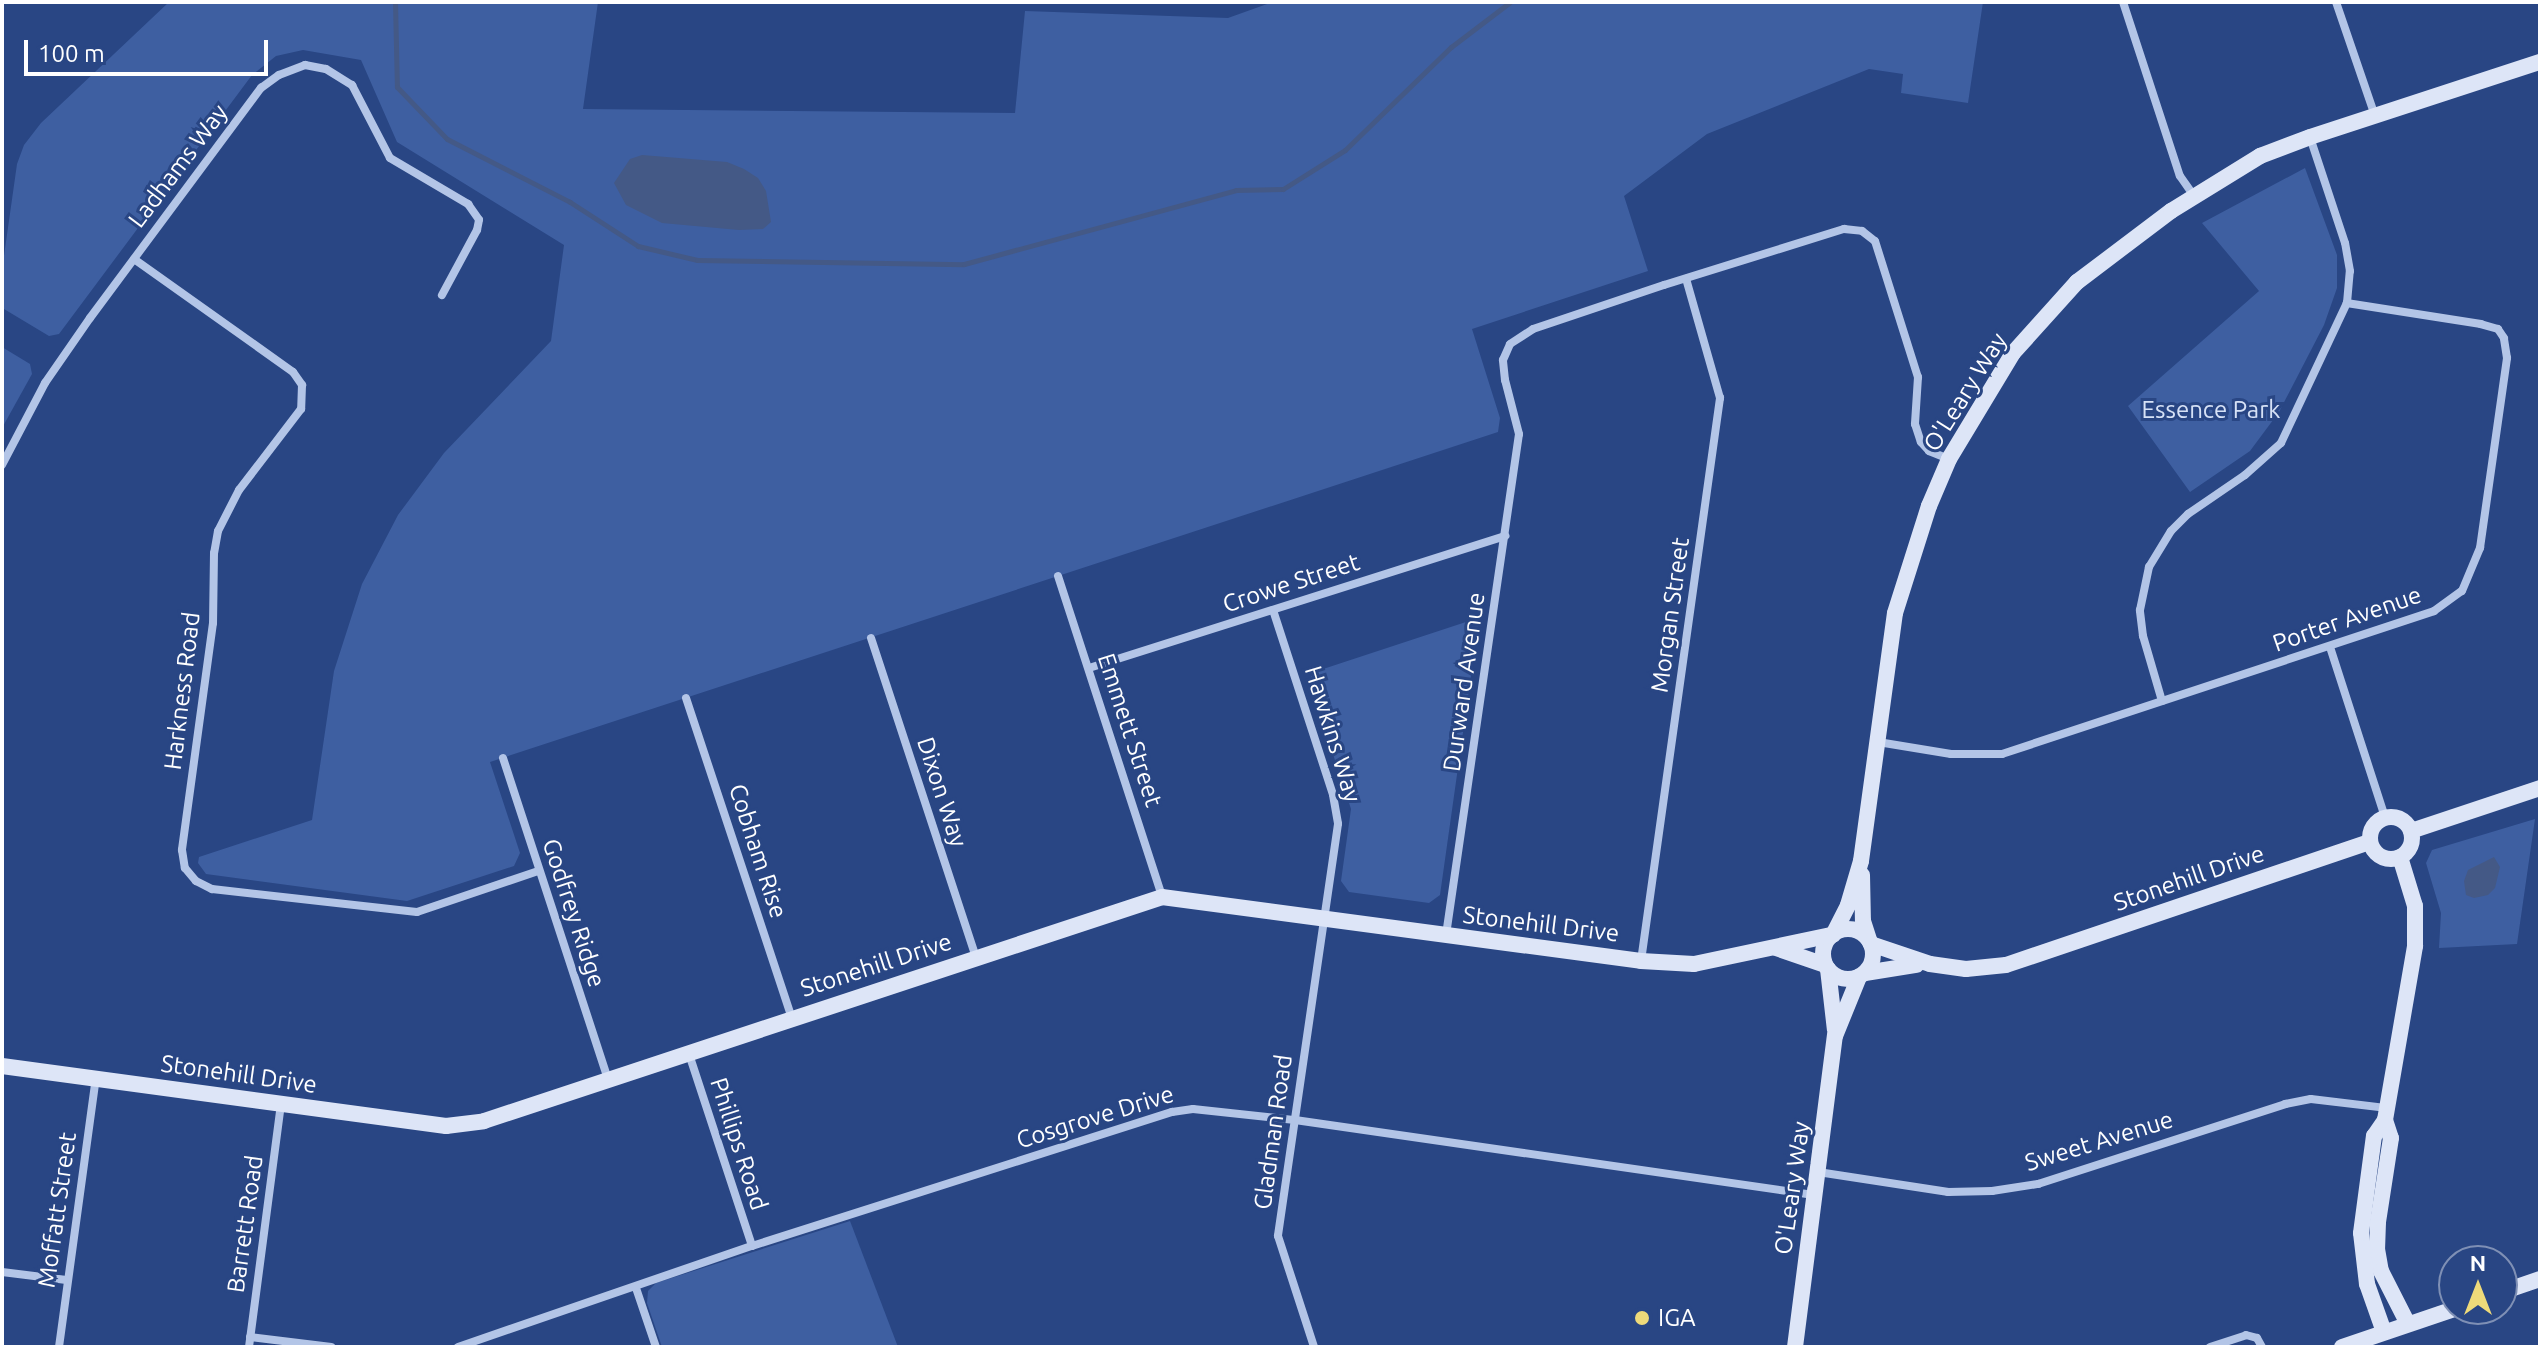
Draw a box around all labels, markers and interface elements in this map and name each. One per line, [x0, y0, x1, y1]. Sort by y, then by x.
scale bar [28, 24, 272, 74]
text: 100 m [38, 40, 105, 67]
street label: Ladhams Way [122, 99, 234, 233]
street label: O'Leary Way [1917, 327, 2013, 457]
park label: Essence Park [2142, 396, 2280, 424]
street label: Morgan Street [1645, 536, 1695, 694]
street label: Crowe Street [1219, 547, 1363, 619]
street label: Porter Avenue [2269, 580, 2425, 658]
street label: Durward Avenue [1437, 591, 1491, 773]
street label: Harkness Road [158, 610, 206, 772]
street label: Emmett Street [1092, 650, 1168, 810]
street label: Hawkins Way [1299, 662, 1367, 806]
street label: Dixon Way [911, 734, 973, 850]
street label: Cobham Rise [723, 780, 793, 922]
street label: Godfrey Ridge [536, 835, 612, 991]
street label: Stonehill Drive [2110, 839, 2268, 917]
street label: Stonehill Drive [1461, 900, 1621, 948]
street label: Stonehill Drive [797, 927, 955, 1003]
street label: Stonehill Drive [159, 1049, 319, 1099]
street label: Gladman Road [1248, 1053, 1298, 1211]
street label: Phillips Road [704, 1074, 774, 1214]
street label: Cosgrove Drive [1013, 1079, 1177, 1155]
street label: Sweet Avenue [2021, 1105, 2177, 1177]
street label: O'Leary Way [1768, 1120, 1816, 1256]
street label: Moffatt Street [32, 1130, 82, 1290]
street label: Barrett Road [221, 1153, 269, 1295]
north arrow [2438, 1245, 2518, 1325]
text: N [2470, 1250, 2486, 1275]
place label: IGA [1658, 1304, 1696, 1332]
marker: IGA [1633, 1309, 1651, 1327]

